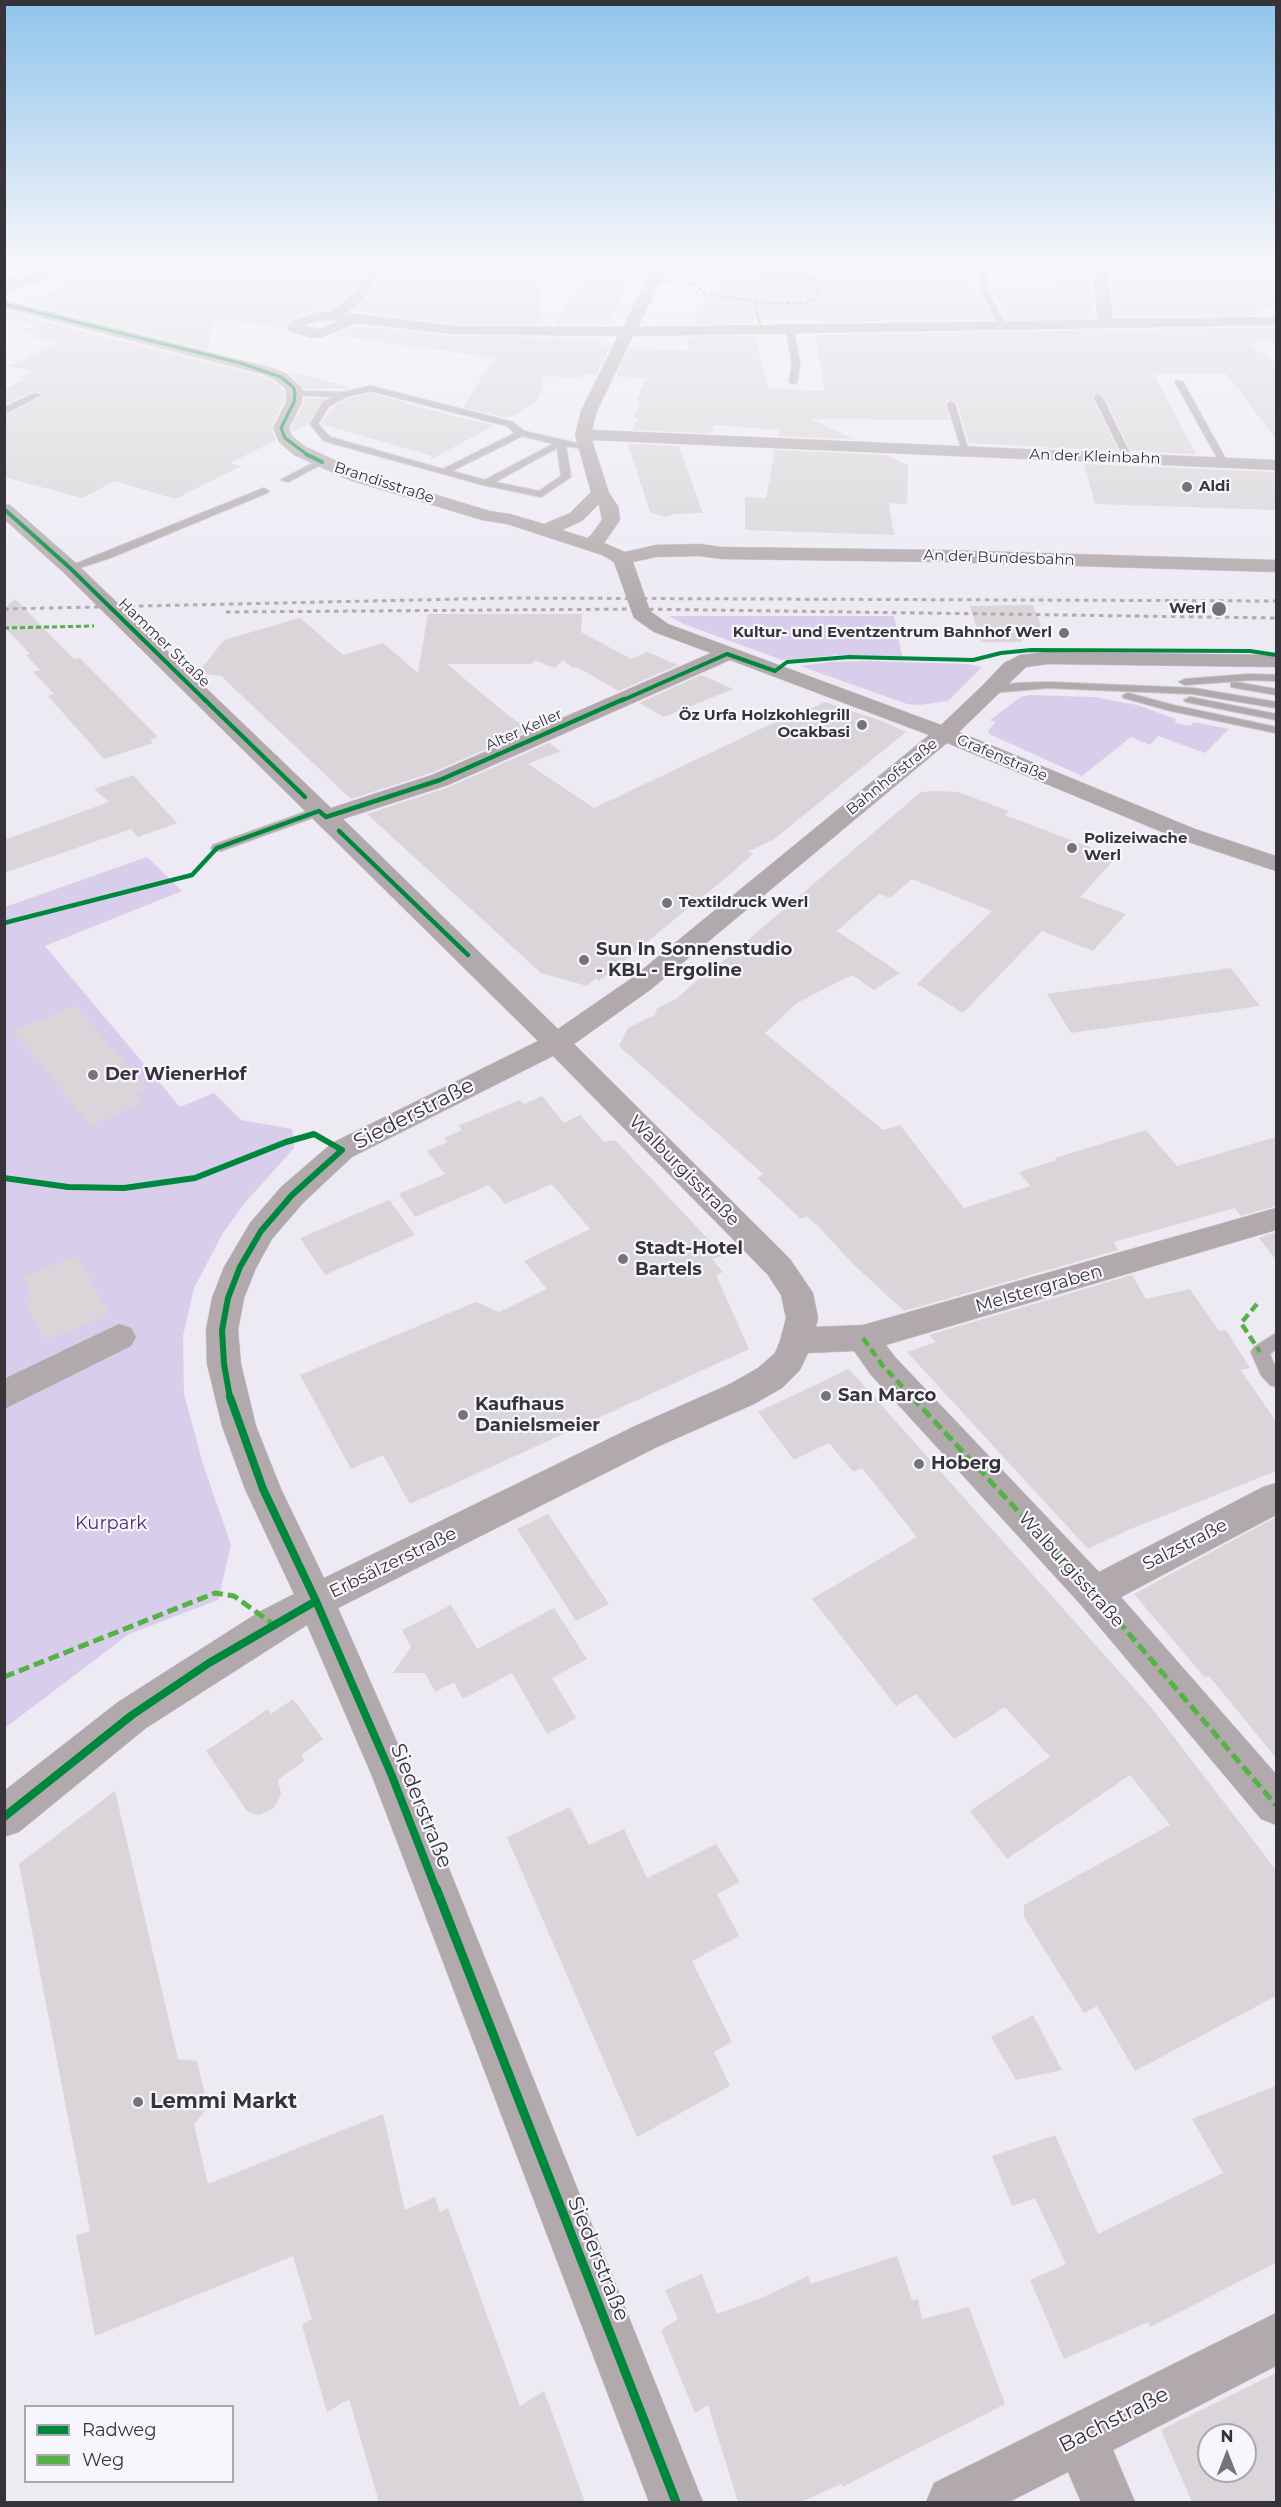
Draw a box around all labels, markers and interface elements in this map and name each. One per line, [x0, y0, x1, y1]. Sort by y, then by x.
street label: An der Kleinbahn [1029, 446, 1161, 468]
street label: Brandisstraße [332, 458, 436, 508]
place label: Aldi [1199, 478, 1230, 496]
marker: Aldi [1180, 480, 1194, 494]
street label: An der Bundesbahn [923, 546, 1075, 570]
street label: Hammer Straße [114, 595, 214, 691]
place label: Werl [1169, 600, 1206, 618]
marker: Werl [1210, 600, 1228, 618]
place label: Kultur- und Eventzentrum Bahnhof Werl [733, 624, 1052, 642]
marker: Kultur- und Eventzentrum Bahnhof Werl [1057, 626, 1071, 640]
street label: Alter Keller [483, 705, 565, 755]
place label: Öz Urfa Holzkohlegrill Ocakbasi [679, 707, 850, 742]
marker: Öz Urfa Holzkohlegrill Ocakbasi [855, 718, 869, 732]
street label: Grafenstraße [954, 731, 1050, 785]
street label: Bahnhofstraße [843, 735, 941, 819]
place label: Polizeiwache Werl [1084, 830, 1187, 865]
marker: Polizeiwache Werl [1065, 841, 1079, 855]
place label: Textildruck Werl [679, 894, 808, 912]
marker: Textildruck Werl [660, 896, 674, 910]
place label: Sun In Sonnenstudio - KBL - Ergoline [596, 939, 792, 982]
marker: Sun In Sonnenstudio - KBL - Ergoline [577, 953, 591, 967]
place label: Der WienerHof [105, 1064, 246, 1086]
marker: Der WienerHof [86, 1068, 100, 1082]
street label: Siederstraße [349, 1073, 479, 1155]
street label: Walburgisstraße [624, 1111, 744, 1231]
place label: Stadt-Hotel Bartels [635, 1238, 743, 1280]
marker: Stadt-Hotel Bartels [616, 1252, 630, 1266]
street label: Melstergraben [973, 1261, 1105, 1317]
place label: San Marco [838, 1385, 936, 1407]
marker: San Marco [819, 1389, 833, 1403]
place label: Kaufhaus Danielsmeier [475, 1394, 600, 1436]
marker: Kaufhaus Danielsmeier [456, 1408, 470, 1422]
place label: Hoberg [931, 1453, 1001, 1475]
marker: Hoberg [912, 1457, 926, 1471]
street label: Walburgisstraße [1014, 1508, 1128, 1632]
park label: Kurpark [75, 1513, 147, 1535]
street label: Salzstraße [1139, 1515, 1231, 1575]
street label: Erbsälzerstraße [326, 1523, 460, 1603]
street label: Siederstraße [385, 1740, 457, 1872]
place label: Lemmi Markt [150, 2089, 297, 2115]
marker: Lemmi Markt [131, 2095, 145, 2109]
street label: Siederstraße [562, 2193, 634, 2325]
street label: Bachstraße [1055, 2382, 1173, 2458]
legend [24, 2405, 234, 2483]
text: Radweg [82, 2419, 157, 2441]
north arrow [1197, 2423, 1257, 2483]
text: N [1221, 2427, 1233, 2446]
text: Weg [82, 2449, 124, 2471]

